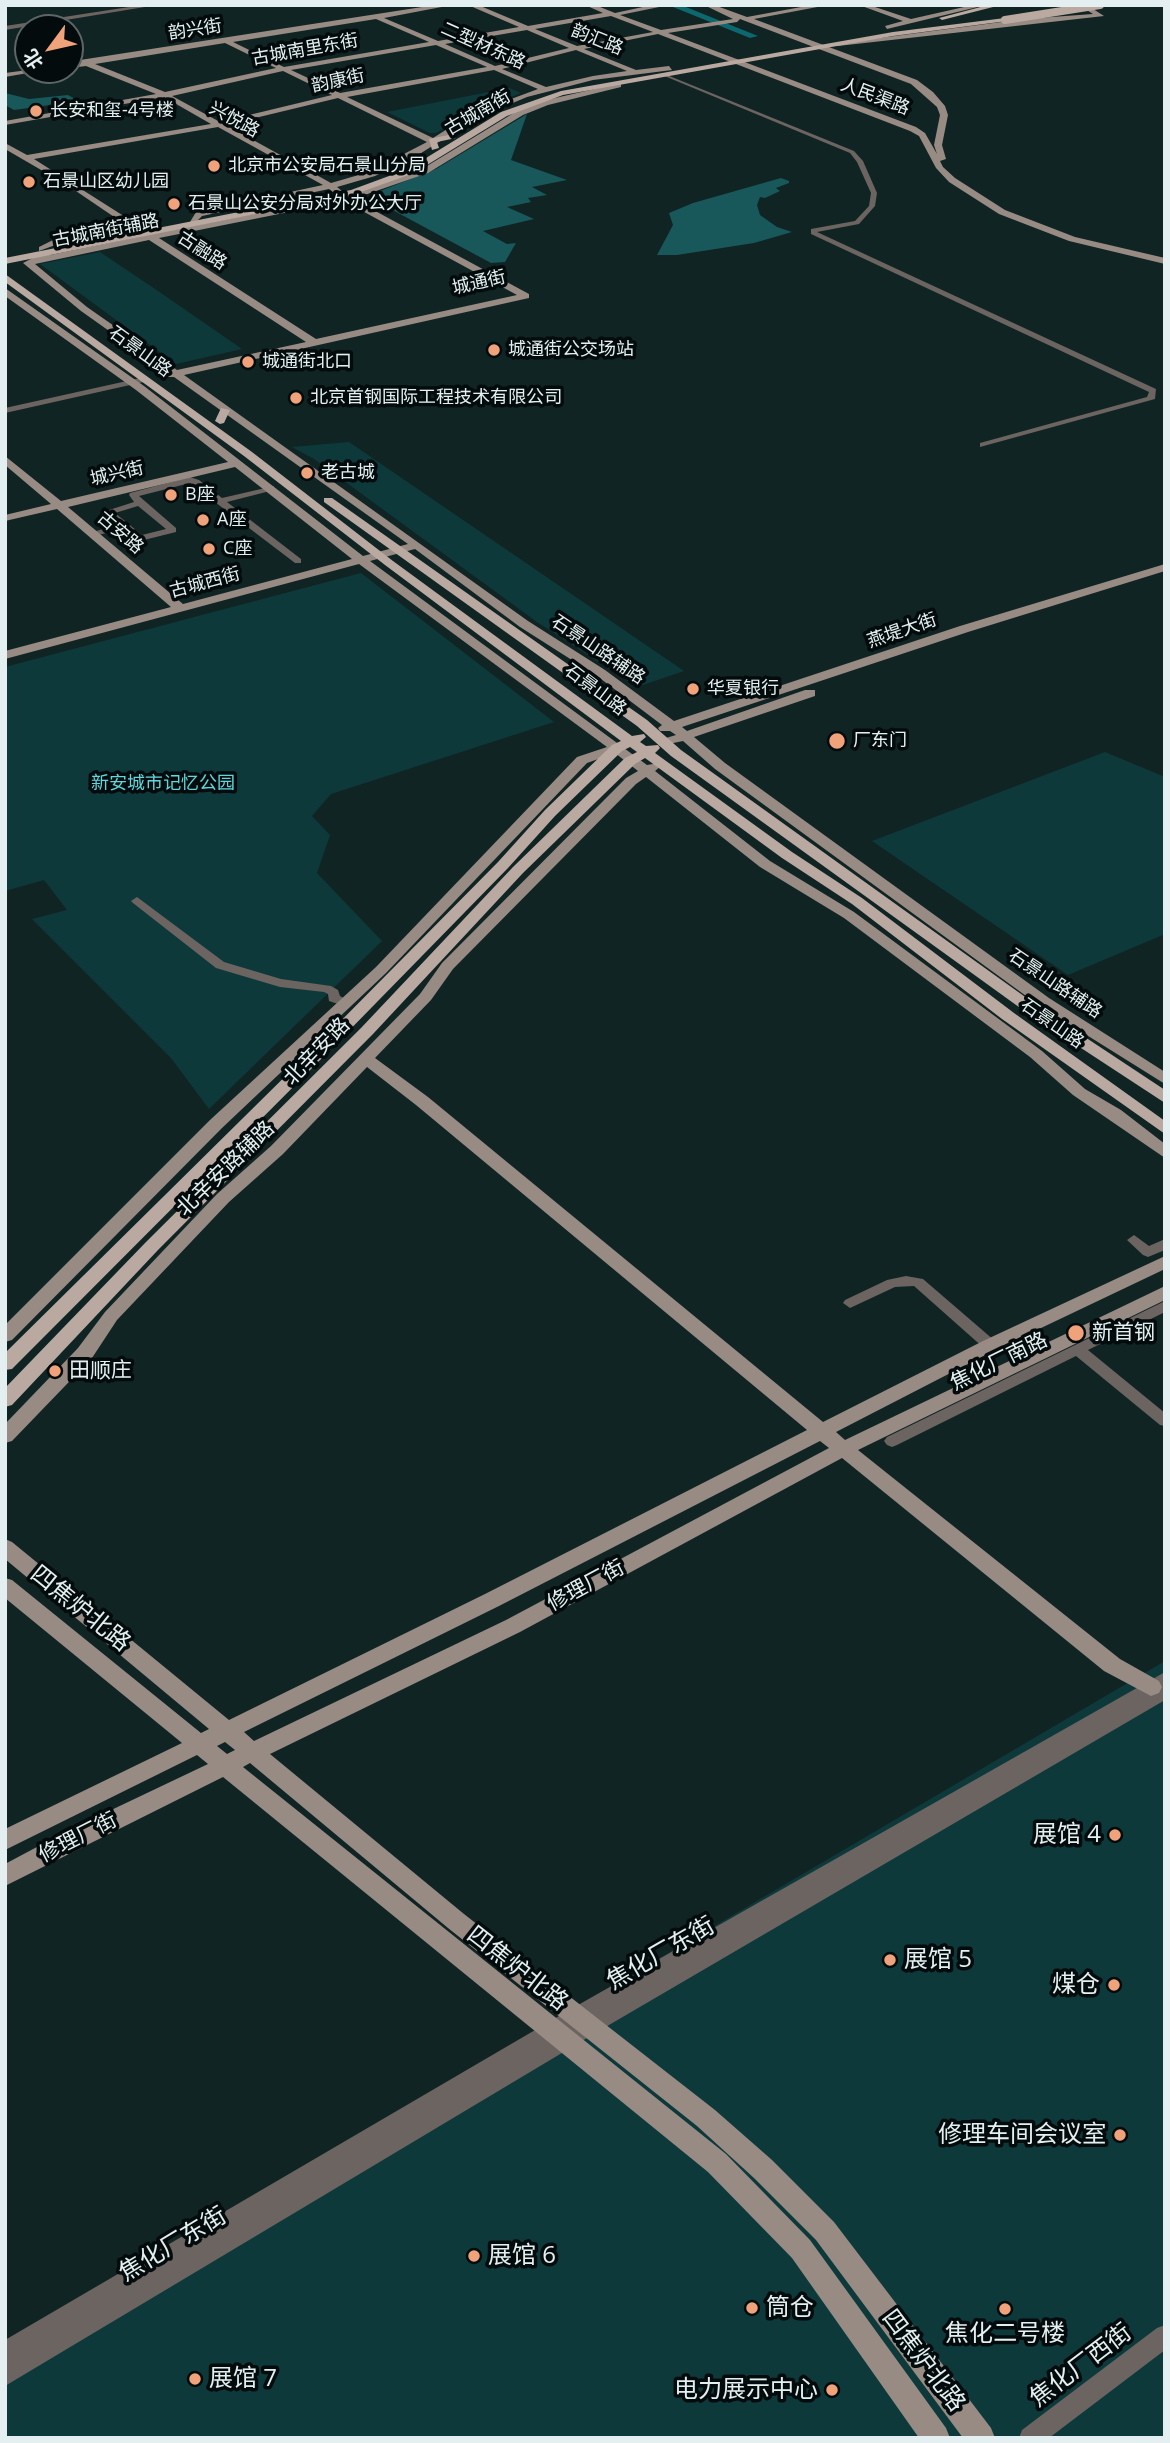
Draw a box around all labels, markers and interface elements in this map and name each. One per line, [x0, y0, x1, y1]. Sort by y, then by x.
north arrow [14, 14, 84, 84]
street label: 韵兴街 [167, 15, 223, 45]
street label: 二型材东路 [437, 18, 529, 74]
street label: 韵汇路 [568, 20, 626, 60]
street label: 古城南里东街 [250, 30, 360, 70]
text: 北 [17, 44, 49, 74]
street label: 韵康街 [309, 65, 367, 97]
street label: 人民渠路 [838, 74, 912, 120]
street label: 古城南街 [441, 86, 515, 140]
street label: 兴悦路 [205, 97, 263, 143]
place label: 长安和玺-4号楼 [50, 100, 174, 122]
marker: 长安和玺-4号楼 [28, 103, 44, 119]
place label: 北京市公安局石景山分局 [228, 155, 426, 177]
marker: 北京市公安局石景山分局 [206, 158, 222, 174]
place label: 石景山区幼儿园 [43, 171, 169, 193]
marker: 石景山区幼儿园 [21, 174, 37, 190]
place label: 石景山公安分局对外办公大厅 [188, 193, 422, 215]
marker: 石景山公安分局对外办公大厅 [166, 196, 182, 212]
street label: 古城南街辅路 [51, 210, 161, 252]
street label: 古融路 [173, 227, 231, 275]
street label: 城通街 [450, 266, 508, 300]
street label: 石景山路 [105, 322, 175, 382]
place label: 城通街公交场站 [508, 339, 634, 361]
marker: 城通街公交场站 [486, 342, 502, 358]
place label: 城通街北口 [262, 351, 352, 373]
marker: 城通街北口 [240, 354, 256, 370]
place label: 北京首钢国际工程技术有限公司 [310, 387, 562, 409]
marker: 北京首钢国际工程技术有限公司 [288, 390, 304, 406]
street label: 城兴街 [88, 457, 146, 491]
place label: 老古城 [321, 462, 375, 484]
marker: 老古城 [299, 465, 315, 481]
place label: B座 [185, 484, 215, 506]
marker: B座 [163, 487, 179, 503]
street label: 古安路 [93, 507, 147, 559]
place label: A座 [217, 509, 246, 531]
marker: A座 [195, 512, 211, 528]
place label: C座 [223, 538, 252, 560]
marker: C座 [201, 541, 217, 557]
street label: 古城西街 [167, 563, 243, 603]
street label: 燕堤大街 [864, 609, 940, 653]
street label: 石景山路辅路 [547, 611, 649, 689]
street label: 石景山路 [560, 660, 630, 720]
place label: 华夏银行 [707, 678, 779, 700]
marker: 华夏银行 [685, 681, 701, 697]
place label: 厂东门 [853, 730, 907, 752]
marker: 厂东门 [827, 731, 847, 751]
park label: 新安城市记忆公园 [91, 773, 235, 795]
street label: 石景山路辅路 [1004, 945, 1106, 1023]
street label: 石景山路 [1016, 995, 1088, 1053]
street label: 北辛安路 [279, 1013, 355, 1091]
street label: 北辛安路辅路 [172, 1116, 280, 1222]
place label: 新首钢 [1092, 1320, 1155, 1346]
marker: 新首钢 [1066, 1323, 1086, 1343]
street label: 焦化厂南路 [946, 1328, 1052, 1396]
place label: 田顺庄 [69, 1358, 132, 1384]
marker: 田顺庄 [47, 1363, 63, 1379]
street label: 修理厂街 [543, 1555, 629, 1617]
street label: 四焦炉北路 [24, 1560, 136, 1658]
street label: 修理厂街 [35, 1808, 121, 1868]
place label: 展馆 4 [1033, 1821, 1101, 1849]
marker: 展馆 4 [1107, 1827, 1123, 1843]
street label: 焦化厂东街 [602, 1912, 720, 1996]
street label: 四焦炉北路 [461, 1921, 573, 2017]
place label: 展馆 5 [904, 1946, 972, 1974]
marker: 展馆 5 [882, 1952, 898, 1968]
place label: 煤仓 [1052, 1971, 1100, 1999]
marker: 煤仓 [1106, 1977, 1122, 1993]
place label: 修理车间会议室 [938, 2121, 1106, 2149]
marker: 修理车间会议室 [1112, 2127, 1128, 2143]
street label: 焦化厂东街 [114, 2202, 232, 2288]
place label: 展馆 6 [488, 2242, 556, 2270]
marker: 展馆 6 [466, 2248, 482, 2264]
place label: 筒仓 [766, 2294, 814, 2322]
marker: 筒仓 [744, 2300, 760, 2316]
marker: 焦化二号楼 [997, 2301, 1013, 2317]
street label: 四焦炉北路 [875, 2304, 971, 2418]
street label: 焦化厂西街 [1024, 2318, 1138, 2414]
place label: 焦化二号楼 [945, 2320, 1065, 2348]
place label: 展馆 7 [209, 2365, 277, 2393]
marker: 展馆 7 [187, 2371, 203, 2387]
place label: 电力展示中心 [674, 2376, 818, 2404]
marker: 电力展示中心 [824, 2382, 840, 2398]

